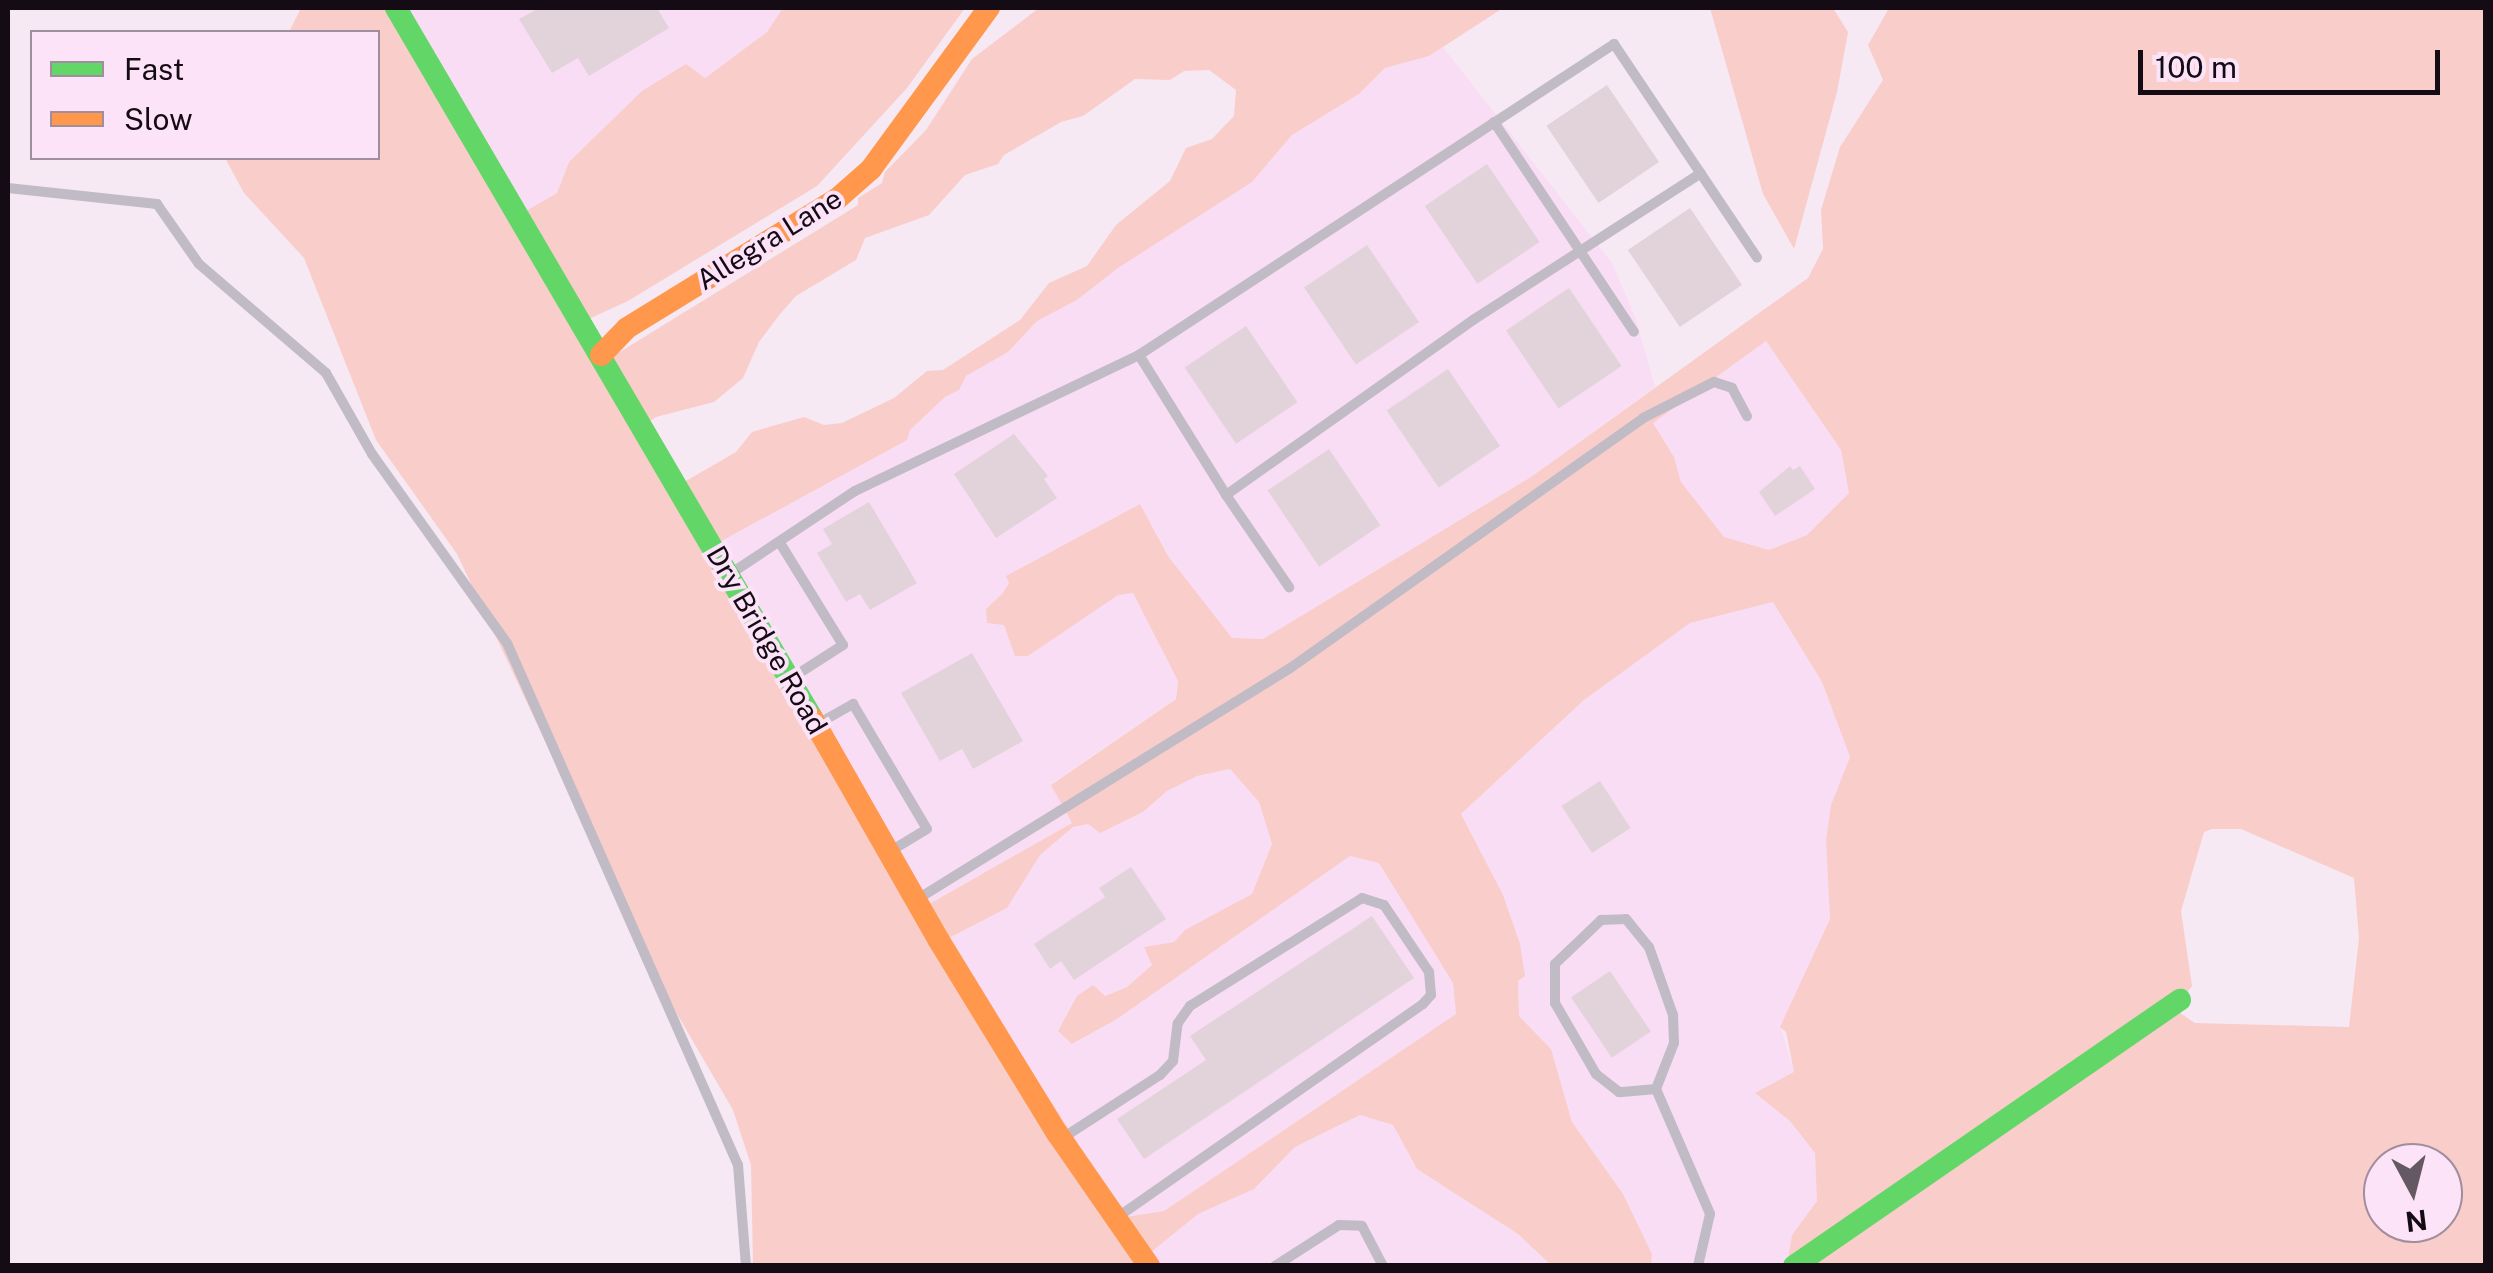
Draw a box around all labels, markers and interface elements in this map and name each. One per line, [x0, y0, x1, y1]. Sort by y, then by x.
legend [30, 30, 380, 160]
scale bar [2143, 30, 2446, 92]
text: 100 m [2155, 49, 2237, 85]
text: Fast [124, 51, 184, 87]
text: Slow [124, 101, 193, 137]
street label: Allegra Lane [690, 181, 848, 297]
street label: Dry Bridge Road [700, 540, 834, 740]
north arrow [2363, 1143, 2463, 1243]
text: N [2404, 1204, 2429, 1239]

